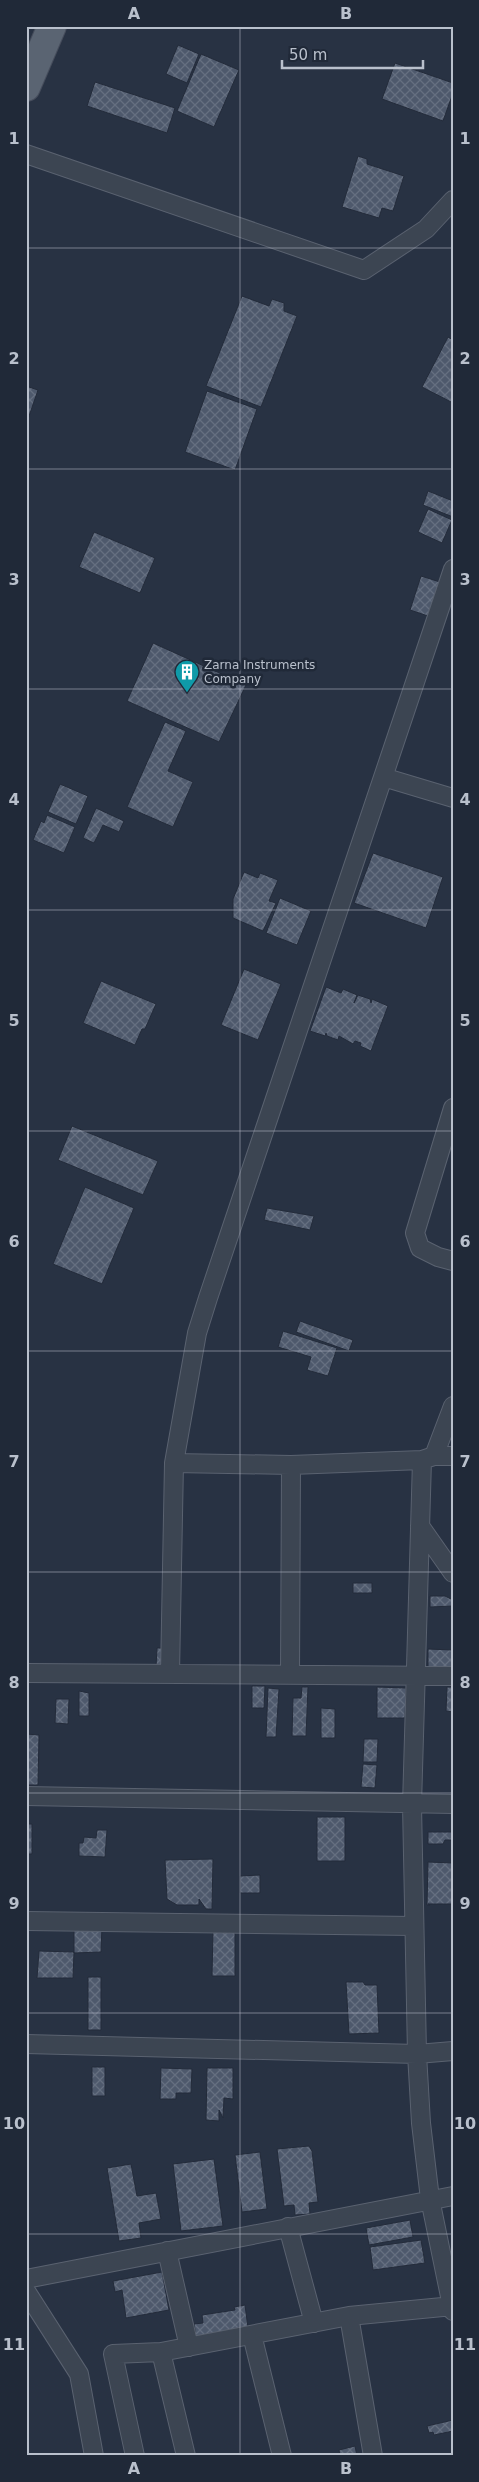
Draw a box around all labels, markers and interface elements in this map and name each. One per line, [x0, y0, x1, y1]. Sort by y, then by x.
text: A [128, 4, 141, 23]
text: B [340, 4, 352, 23]
scale bar [282, 38, 423, 70]
text: 50 m [289, 46, 327, 64]
text: 1 [8, 129, 20, 148]
text: 1 [459, 129, 471, 148]
text: 2 [8, 349, 20, 368]
text: 2 [459, 349, 471, 368]
text: 3 [8, 570, 20, 589]
text: 3 [459, 570, 471, 589]
place label: Zarna Instruments Company [204, 658, 315, 686]
building icon: Zarna Instruments Company [174, 659, 200, 693]
text: 4 [8, 790, 20, 809]
text: 4 [459, 790, 471, 809]
text: 5 [8, 1011, 20, 1030]
text: 5 [459, 1011, 471, 1030]
text: 6 [8, 1232, 20, 1251]
text: 6 [459, 1232, 471, 1251]
text: 7 [8, 1452, 20, 1471]
text: 7 [459, 1452, 471, 1471]
text: 8 [8, 1673, 20, 1692]
text: 8 [459, 1673, 471, 1692]
text: 9 [8, 1894, 20, 1913]
text: 9 [459, 1894, 471, 1913]
text: 10 [3, 2114, 25, 2133]
text: 10 [454, 2114, 476, 2133]
text: 11 [3, 2335, 25, 2354]
text: 11 [454, 2335, 476, 2354]
text: A [128, 2459, 141, 2478]
text: B [340, 2459, 352, 2478]

